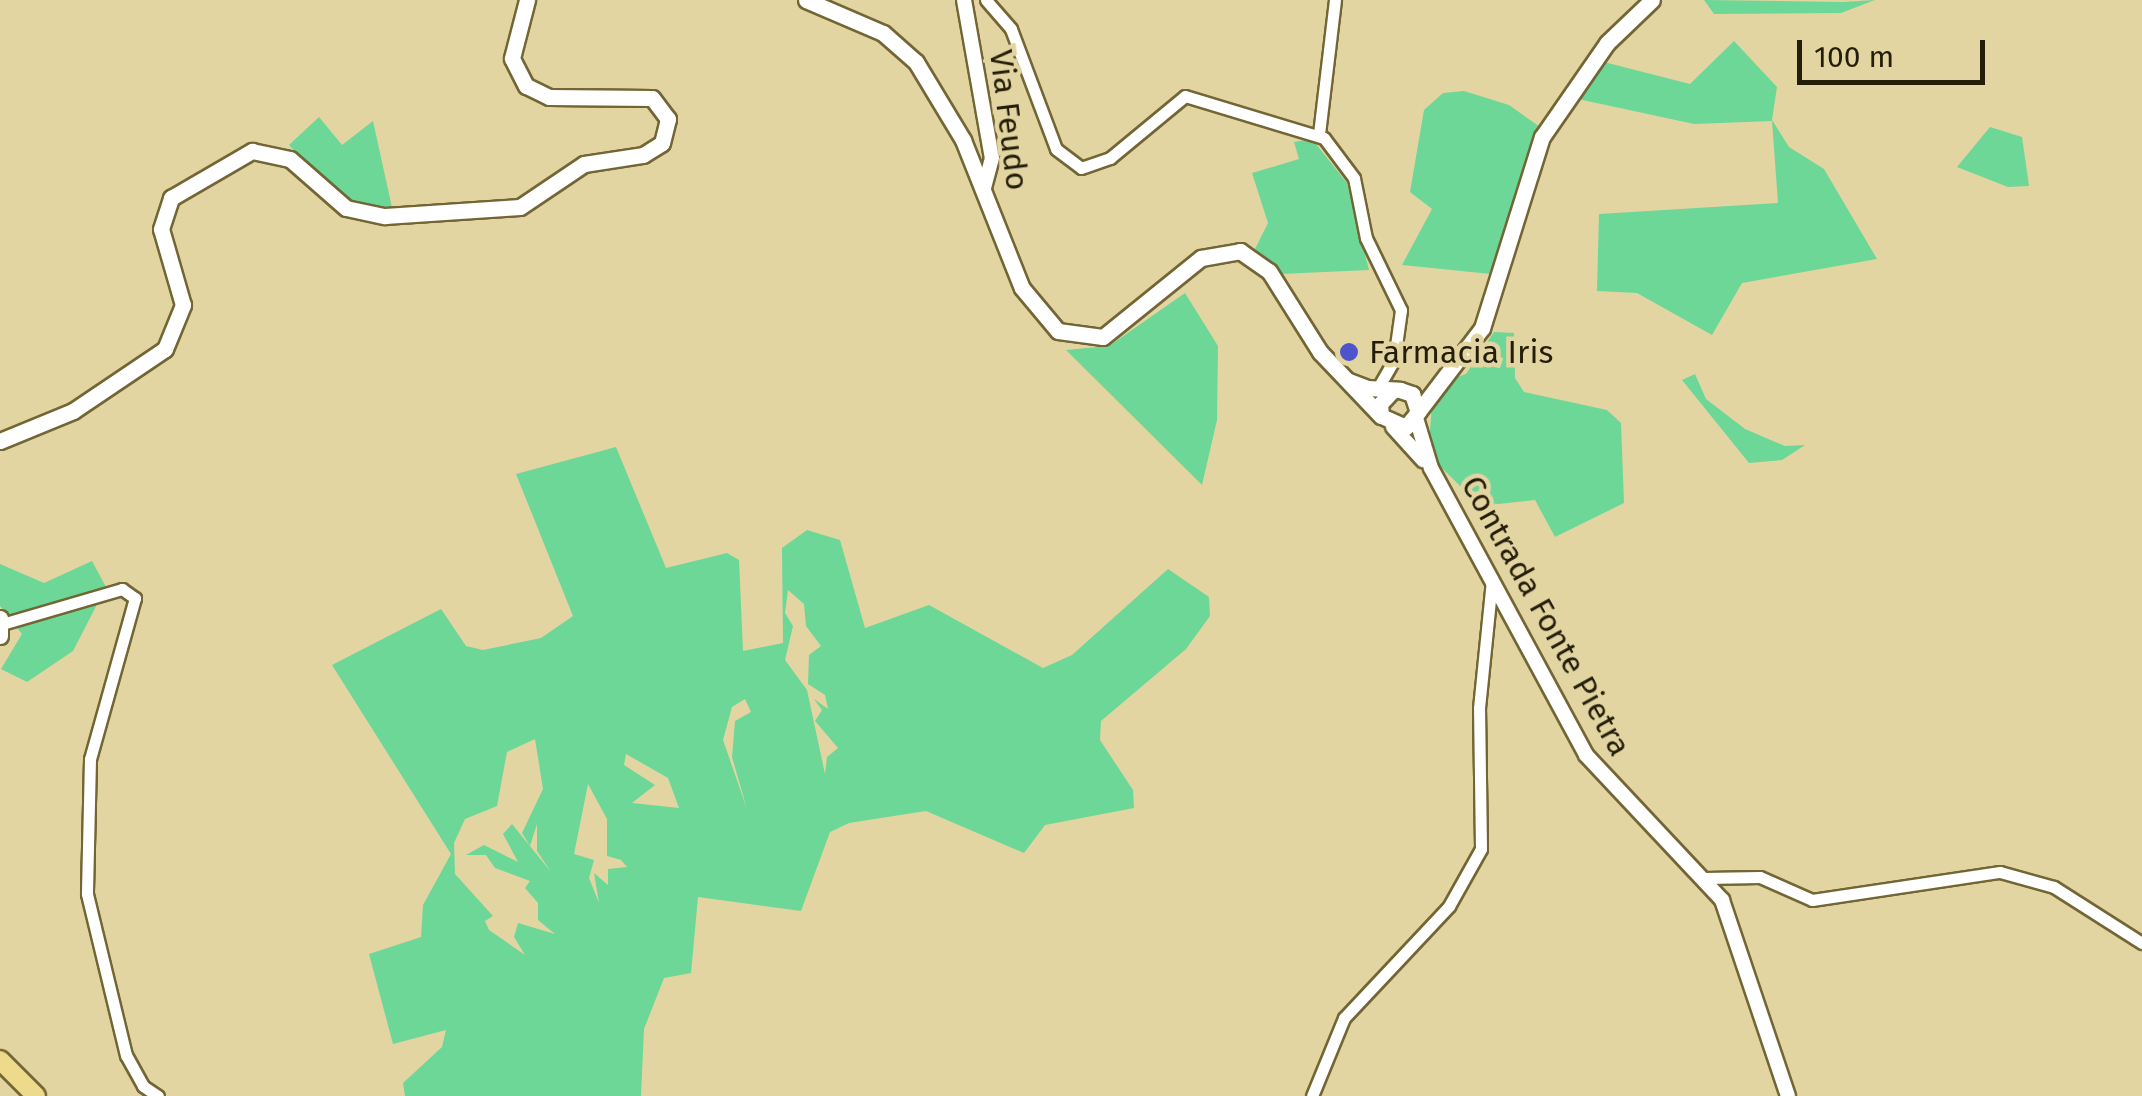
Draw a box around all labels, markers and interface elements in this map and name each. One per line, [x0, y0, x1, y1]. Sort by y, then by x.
scale bar [1802, 20, 1990, 82]
text: 100 m [1814, 39, 1894, 75]
street label: Via Feudo [981, 48, 1037, 192]
place label: Farmacia Iris [1369, 333, 1553, 371]
marker: Farmacia Iris [1338, 341, 1360, 363]
street label: Contrada Fonte Pietra [1453, 469, 1639, 763]

